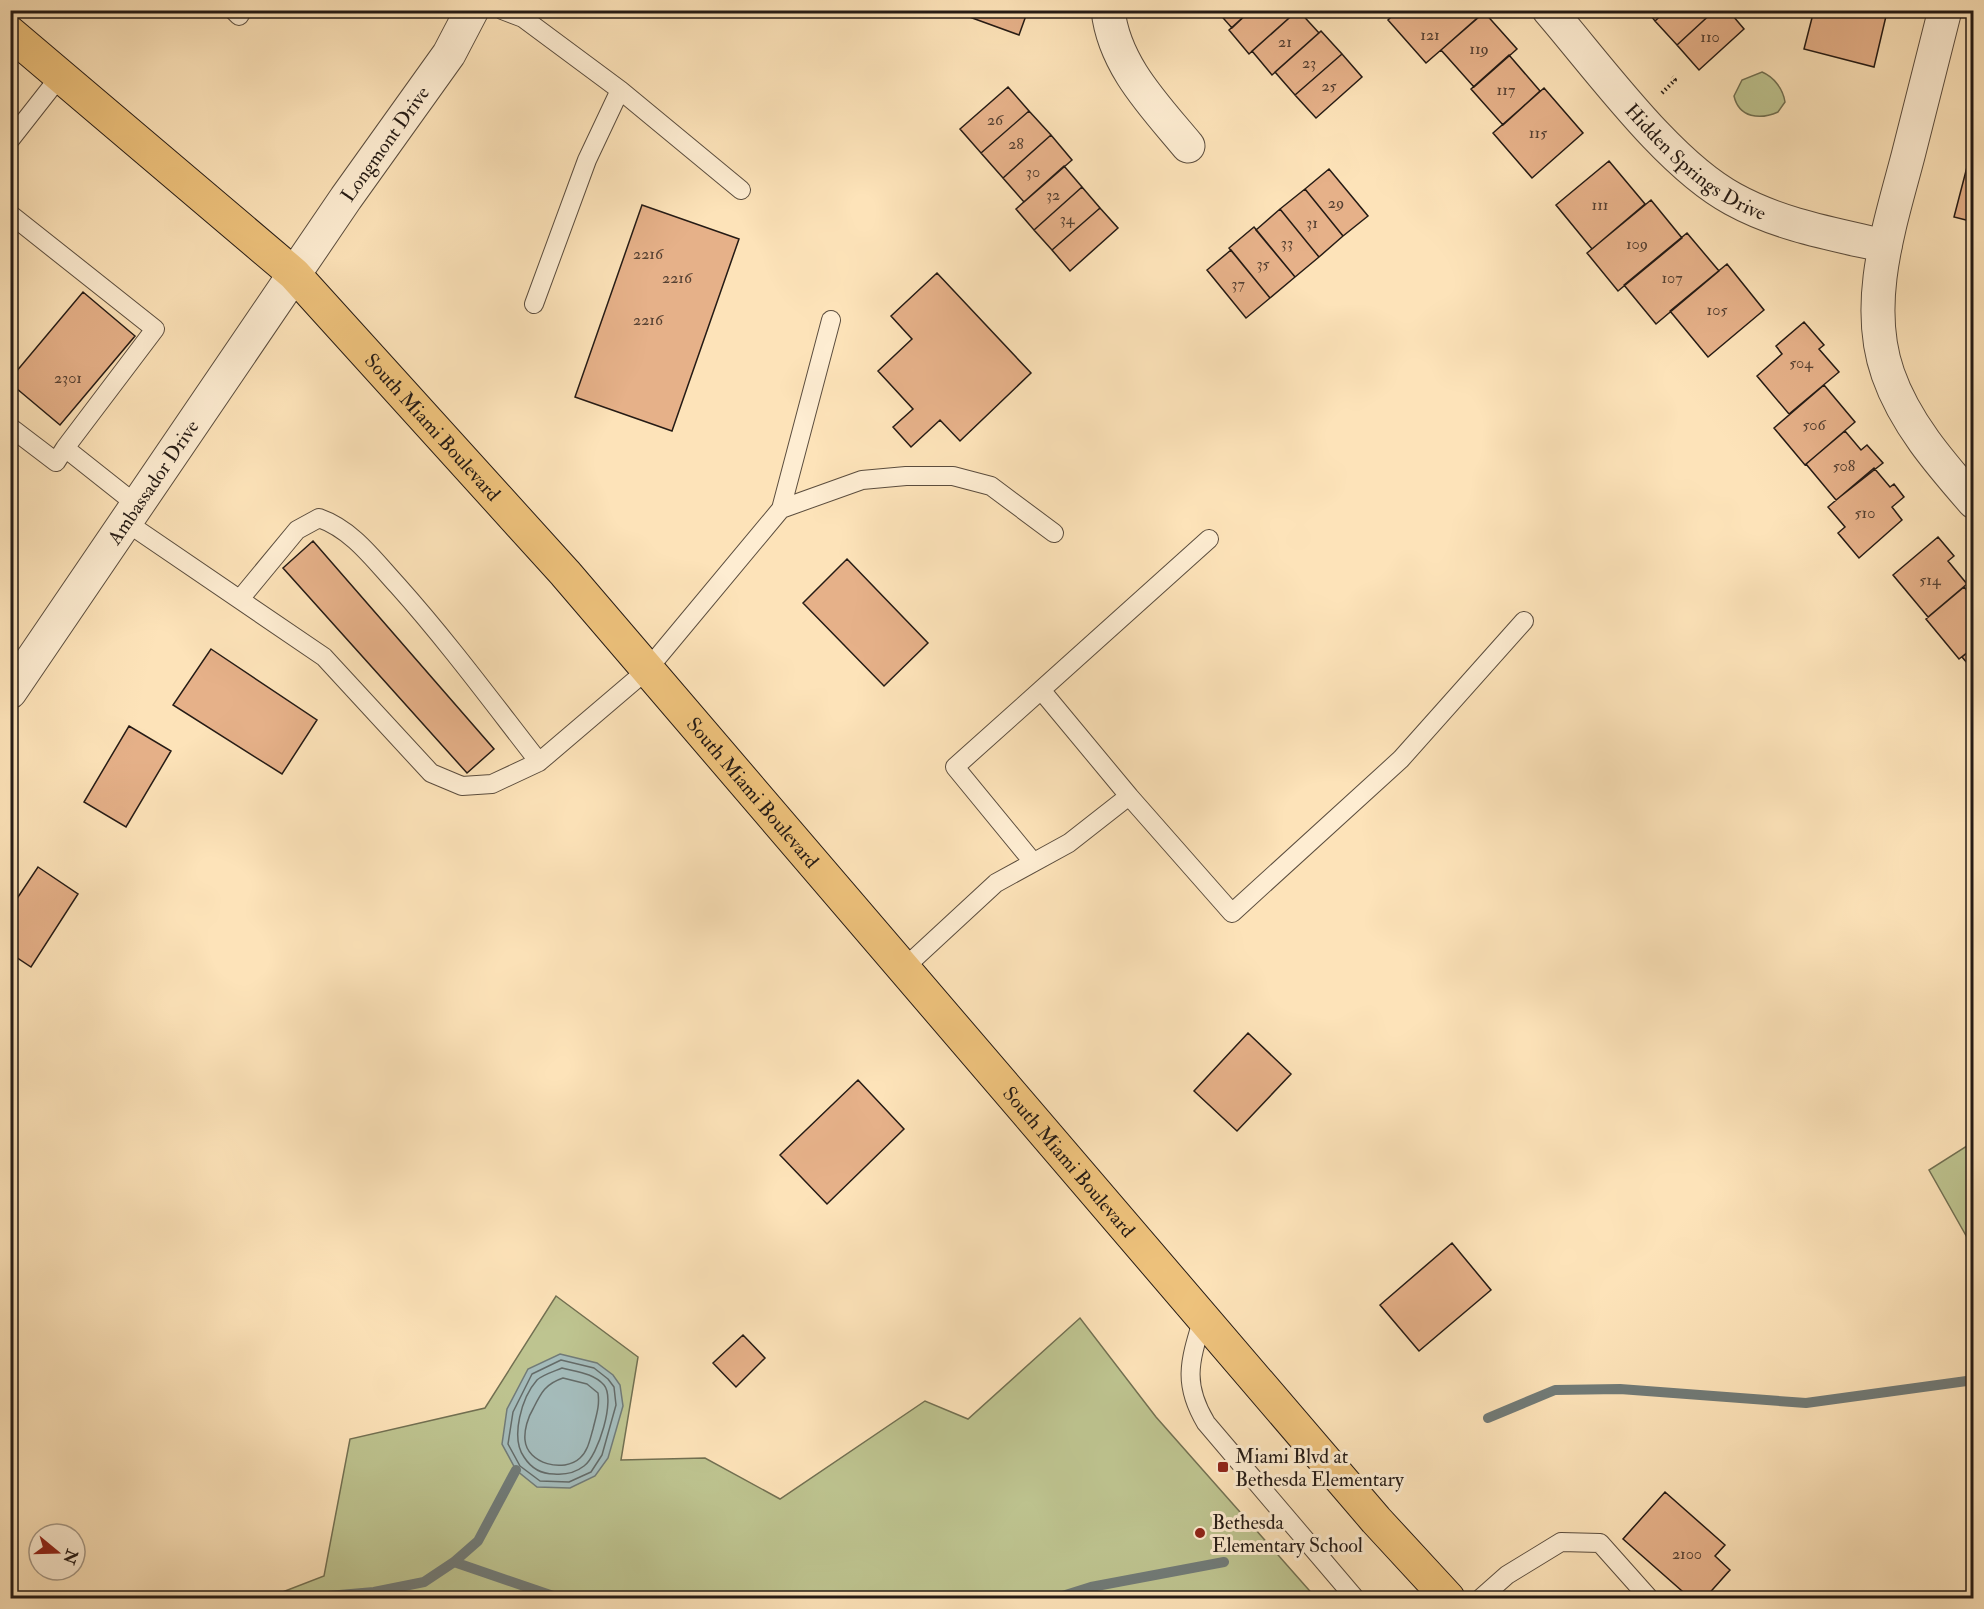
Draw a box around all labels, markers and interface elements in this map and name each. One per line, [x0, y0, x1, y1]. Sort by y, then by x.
house number: 121 [1420, 25, 1440, 45]
house number: 110 [1700, 27, 1720, 47]
house number: 21 [1278, 32, 1292, 52]
house number: 119 [1469, 39, 1489, 59]
house number: 23 [1302, 53, 1316, 73]
house number: 25 [1321, 76, 1337, 96]
house number: 117 [1497, 80, 1516, 100]
street label: Longmont Drive [335, 81, 435, 207]
street label: Hidden Springs Drive [1620, 98, 1770, 226]
house number: 26 [987, 110, 1004, 130]
house number: 115 [1529, 123, 1547, 143]
house number: 28 [1008, 134, 1024, 154]
house number: 30 [1026, 162, 1040, 182]
house number: 32 [1046, 185, 1060, 205]
house number: 29 [1328, 193, 1344, 213]
house number: 111 [1591, 195, 1609, 215]
house number: 34 [1060, 209, 1076, 229]
house number: 31 [1306, 213, 1318, 233]
house number: 33 [1281, 233, 1293, 253]
house number: 109 [1626, 234, 1648, 254]
house number: 2216 [633, 244, 664, 264]
house number: 35 [1256, 254, 1270, 274]
house number: 2216 [662, 268, 693, 288]
house number: 107 [1661, 268, 1683, 288]
house number: 37 [1231, 274, 1245, 294]
house number: 105 [1707, 300, 1727, 320]
house number: 2216 [633, 310, 664, 330]
street label: South Miami Boulevard [359, 348, 506, 506]
house number: 504 [1789, 353, 1814, 373]
house number: 2301 [54, 368, 82, 388]
street label: Ambassador Drive [101, 415, 204, 550]
house number: 506 [1802, 415, 1827, 435]
house number: 508 [1833, 456, 1856, 476]
house number: 510 [1855, 503, 1875, 523]
house number: 514 [1919, 570, 1942, 590]
street label: South Miami Boulevard [681, 712, 825, 873]
street label: South Miami Boulevard [998, 1081, 1141, 1242]
place label: Miami Blvd at Bethesda Elementary [1235, 1444, 1405, 1492]
marker: Miami Blvd at Bethesda Elementary [1216, 1460, 1230, 1474]
place label: Bethesda Elementary School [1212, 1510, 1363, 1558]
north arrow [27, 1522, 87, 1582]
marker: Bethesda Elementary School [1193, 1526, 1207, 1540]
house number: 2100 [1672, 1544, 1702, 1564]
text: N [58, 1546, 82, 1567]

